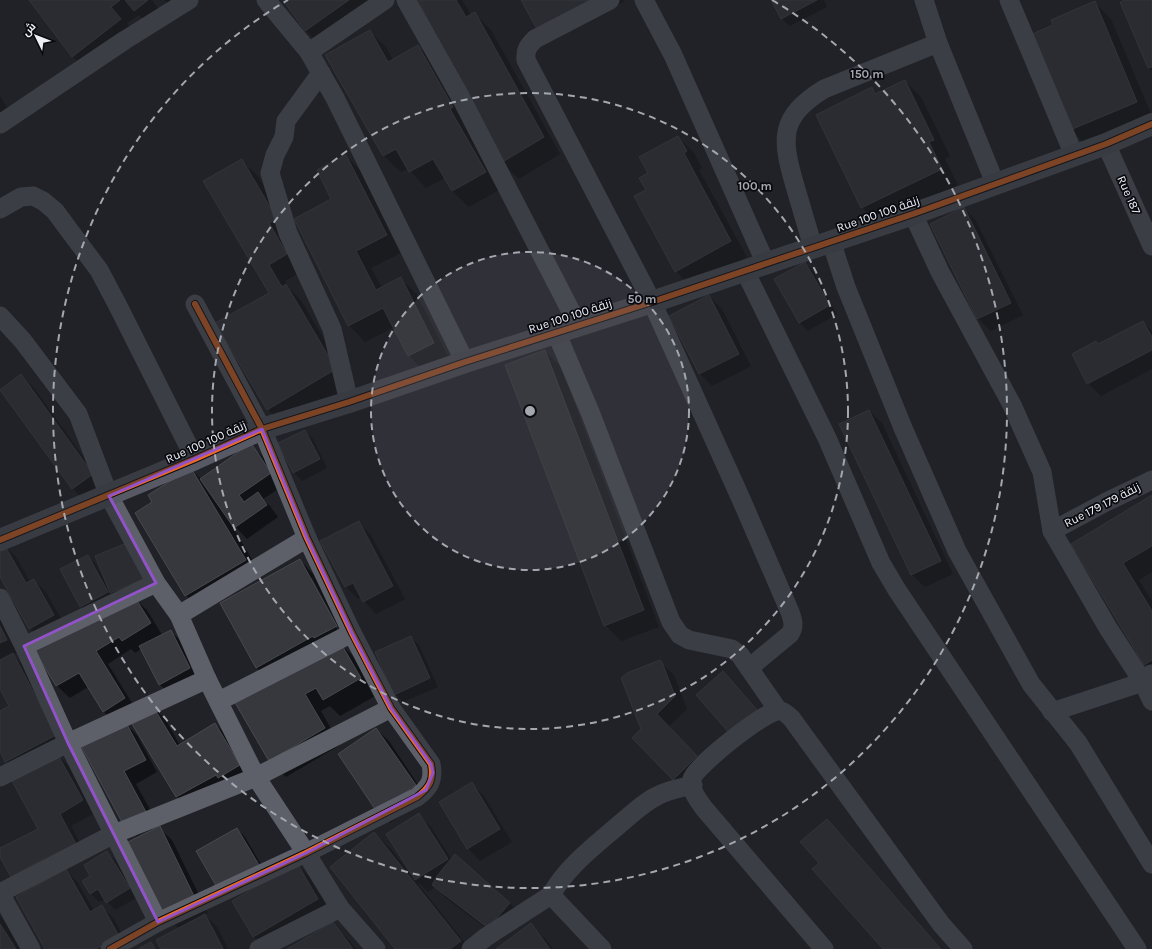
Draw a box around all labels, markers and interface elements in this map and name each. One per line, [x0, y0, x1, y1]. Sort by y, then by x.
north arrow [16, 16, 56, 56]
text: ش [19, 20, 39, 39]
text: 150 m [850, 67, 884, 81]
street label: Rue 187 [1114, 174, 1144, 217]
text: 100 m [738, 179, 772, 193]
street label: Rue 100 زنقة 100 [835, 193, 921, 235]
text: 50 m [628, 292, 657, 306]
street label: Rue 100 زنقة 100 [527, 296, 613, 336]
centre of rings [523, 404, 537, 418]
street label: Rue 100 زنقة 100 [164, 418, 248, 466]
street label: Rue 179 زنقة 179 [1062, 480, 1142, 530]

